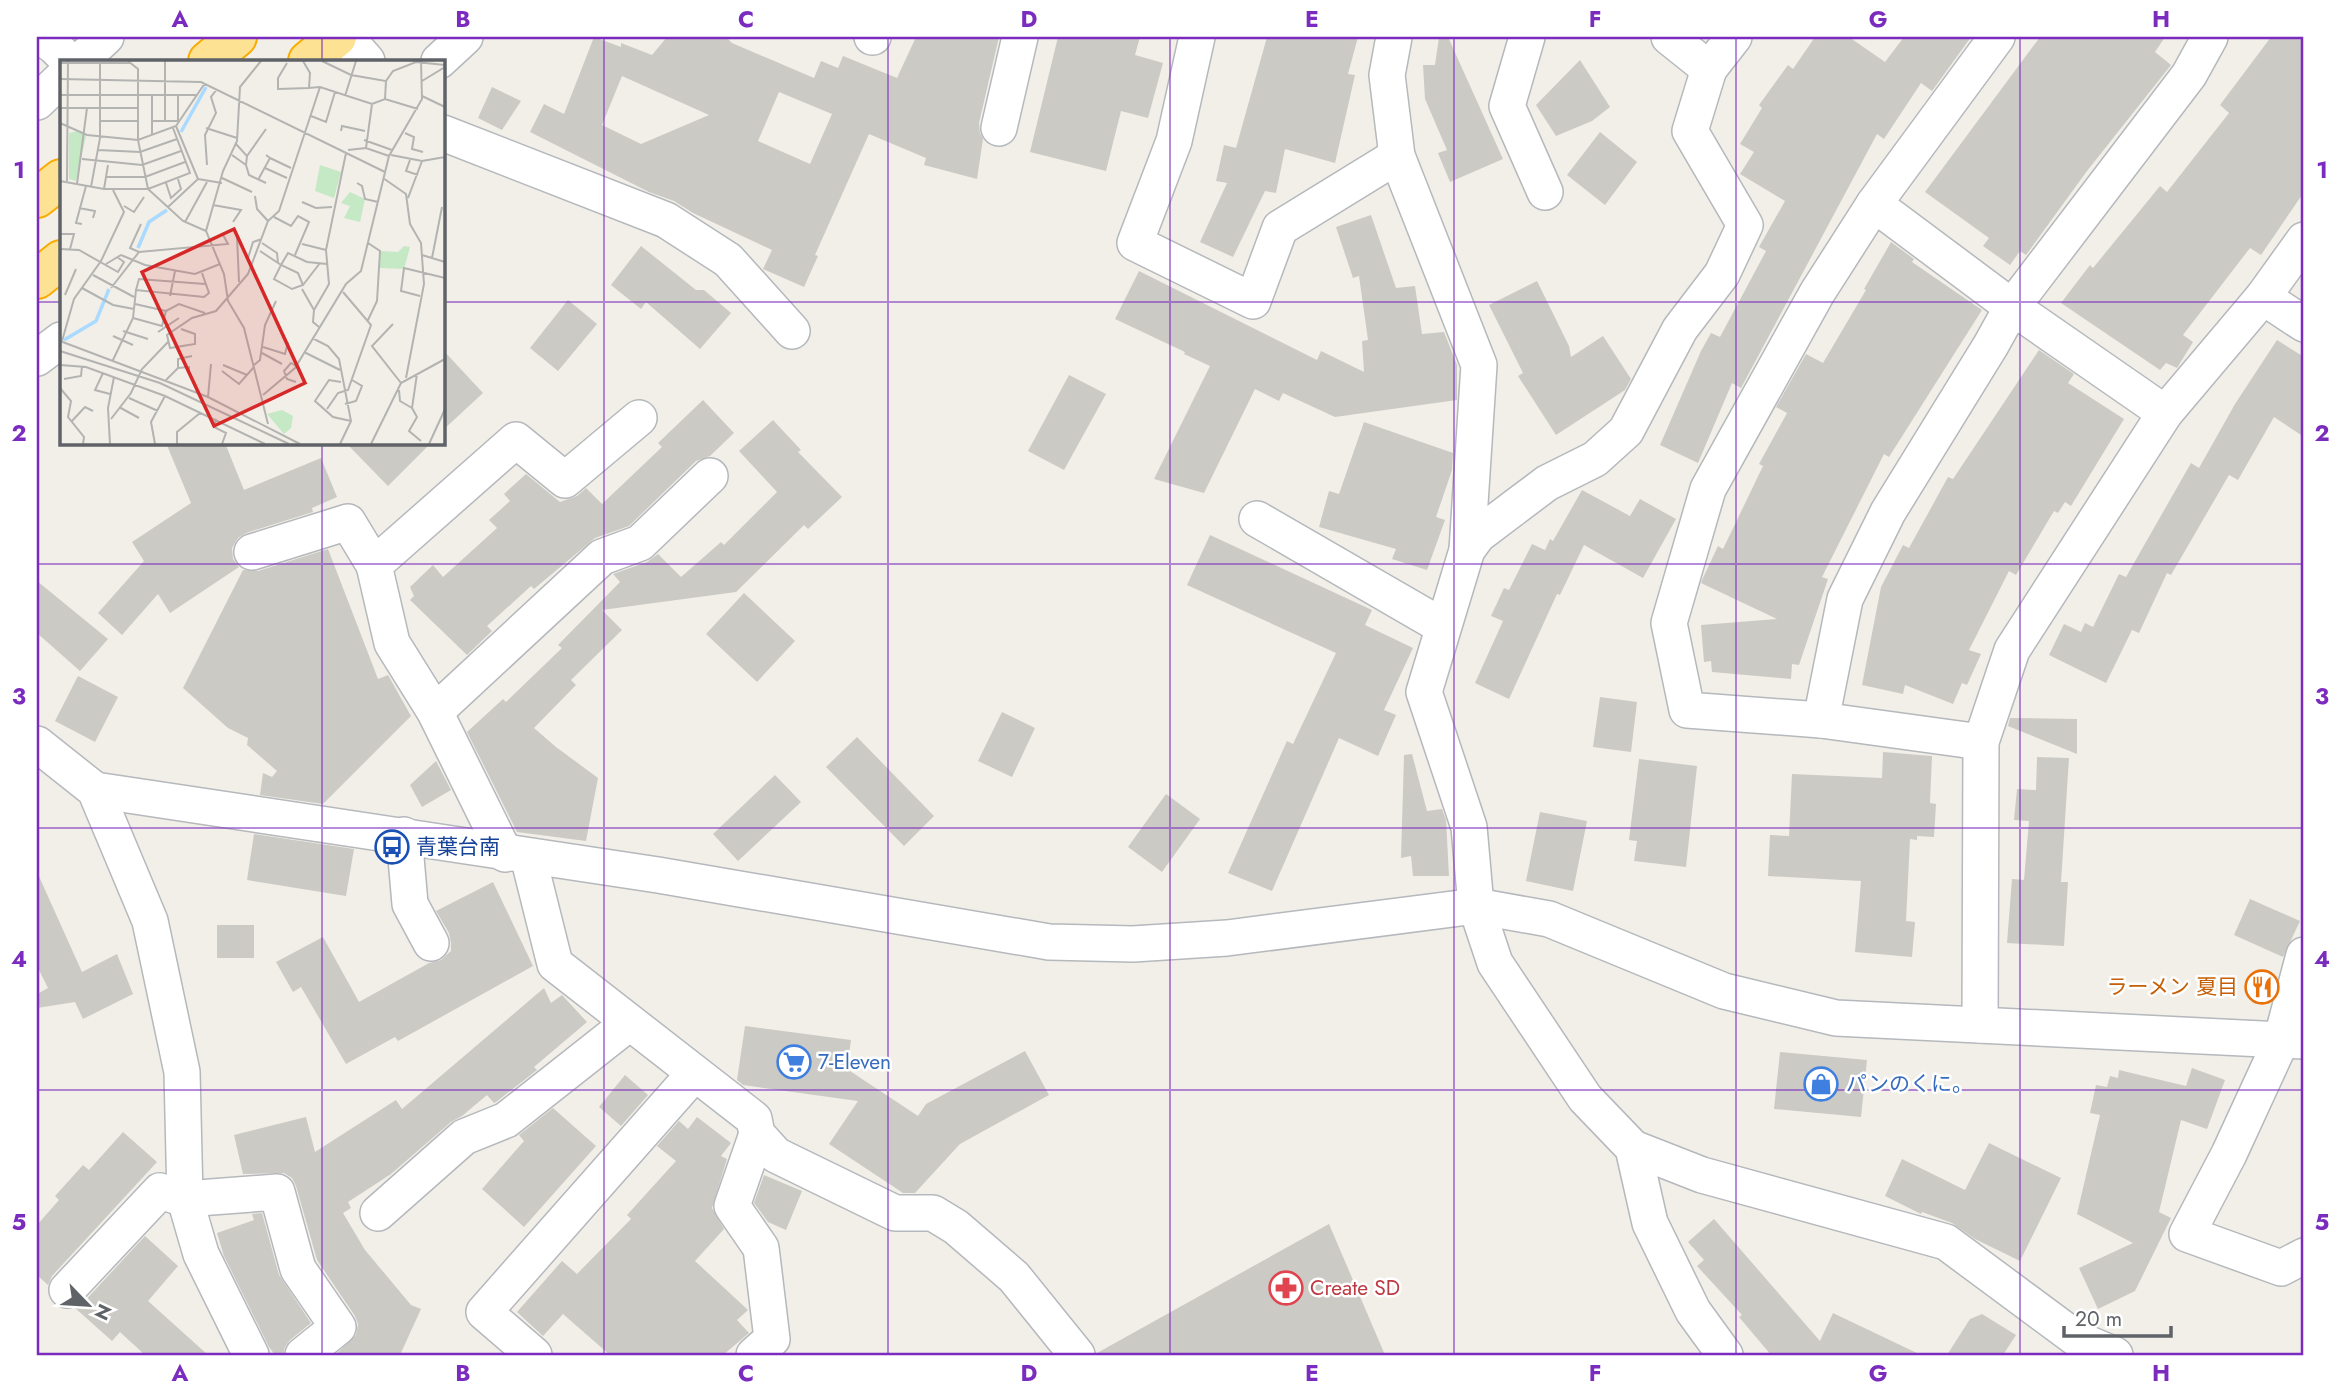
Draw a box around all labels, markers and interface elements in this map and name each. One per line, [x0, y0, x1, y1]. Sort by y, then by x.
text: A [171, 2, 189, 36]
text: B [455, 2, 471, 36]
text: C [738, 2, 754, 36]
text: D [1021, 2, 1038, 36]
text: E [1305, 2, 1319, 36]
text: F [1589, 2, 1601, 36]
text: G [1869, 2, 1887, 36]
text: H [2152, 2, 2170, 36]
inset map [60, 60, 444, 444]
text: 1 [13, 153, 25, 187]
text: 1 [2316, 153, 2328, 187]
text: 2 [11, 416, 27, 450]
text: 2 [2314, 416, 2330, 450]
text: 3 [12, 679, 26, 713]
text: 3 [2315, 679, 2329, 713]
bus stop icon: 青葉台南 [373, 828, 411, 866]
place label: 青葉台南 [416, 832, 500, 862]
text: 4 [11, 942, 27, 976]
text: 4 [2314, 942, 2330, 976]
restaurant icon: ラーメン 夏目 [2243, 968, 2281, 1006]
place label: ラーメン 夏目 [2107, 972, 2238, 1002]
supermarket icon: 7-Eleven [775, 1043, 813, 1081]
place label: 7-Eleven [818, 1047, 891, 1077]
shop icon: パンのくに。 [1802, 1065, 1840, 1103]
place label: パンのくに。 [1846, 1069, 1973, 1099]
text: 5 [12, 1205, 26, 1239]
text: 5 [2315, 1205, 2329, 1239]
pharmacy icon: Create SD [1267, 1269, 1305, 1307]
north arrow [52, 1270, 122, 1340]
place label: Create SD [1310, 1273, 1400, 1303]
scale bar [2064, 1294, 2171, 1338]
text: N [88, 1299, 118, 1325]
text: 20 m [2075, 1304, 2122, 1334]
text: A [171, 1356, 189, 1390]
text: B [455, 1356, 471, 1390]
text: C [738, 1356, 754, 1390]
text: D [1021, 1356, 1038, 1390]
text: E [1305, 1356, 1319, 1390]
text: F [1589, 1356, 1601, 1390]
text: G [1869, 1356, 1887, 1390]
text: H [2152, 1356, 2170, 1390]

